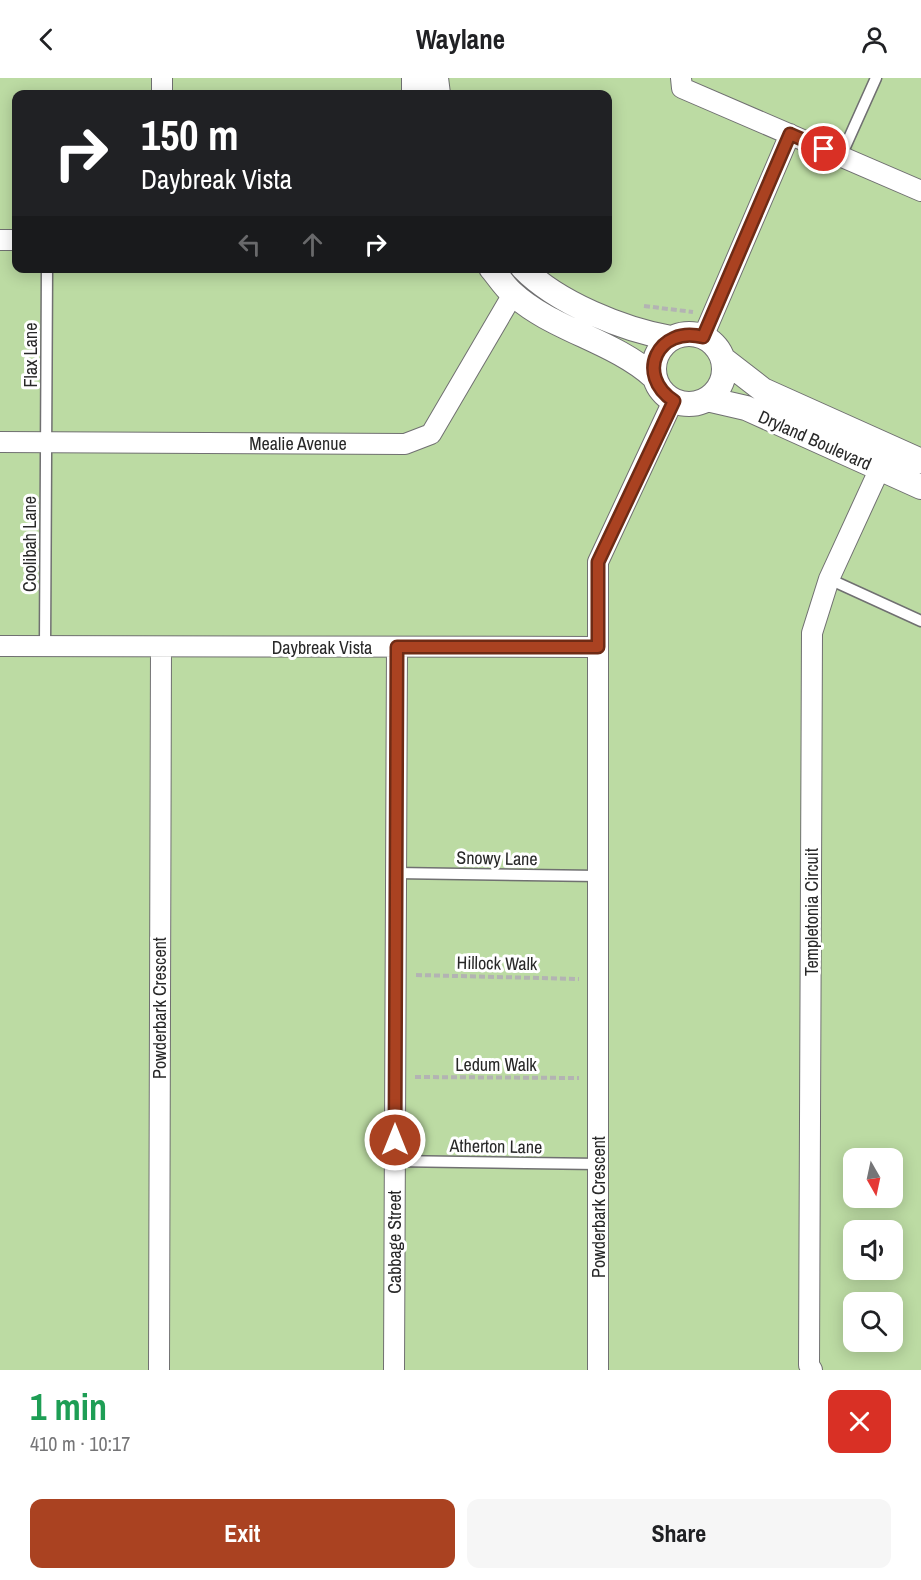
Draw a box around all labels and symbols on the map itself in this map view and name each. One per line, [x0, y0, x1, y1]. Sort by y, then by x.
pin [798, 123, 849, 174]
street label: Flax Lane [18, 323, 43, 387]
street label: Dryland Boulevard [754, 404, 876, 476]
street label: Mealie Avenue [249, 431, 347, 456]
street label: Coolibah Lane [17, 496, 42, 592]
street label: Daybreak Vista [272, 635, 372, 660]
street label: Snowy Lane [456, 845, 538, 871]
street label: Templetonia Circuit [799, 848, 824, 976]
street label: Powderbark Crescent [147, 937, 172, 1079]
street label: Hillock Walk [456, 950, 538, 976]
street label: Ledum Walk [455, 1052, 537, 1077]
position arrow [363, 1108, 427, 1172]
street label: Atherton Lane [448, 1133, 543, 1159]
street label: Powderbark Crescent [586, 1136, 611, 1278]
north arrow [843, 1148, 903, 1208]
street label: Cabbage Street [382, 1190, 407, 1294]

